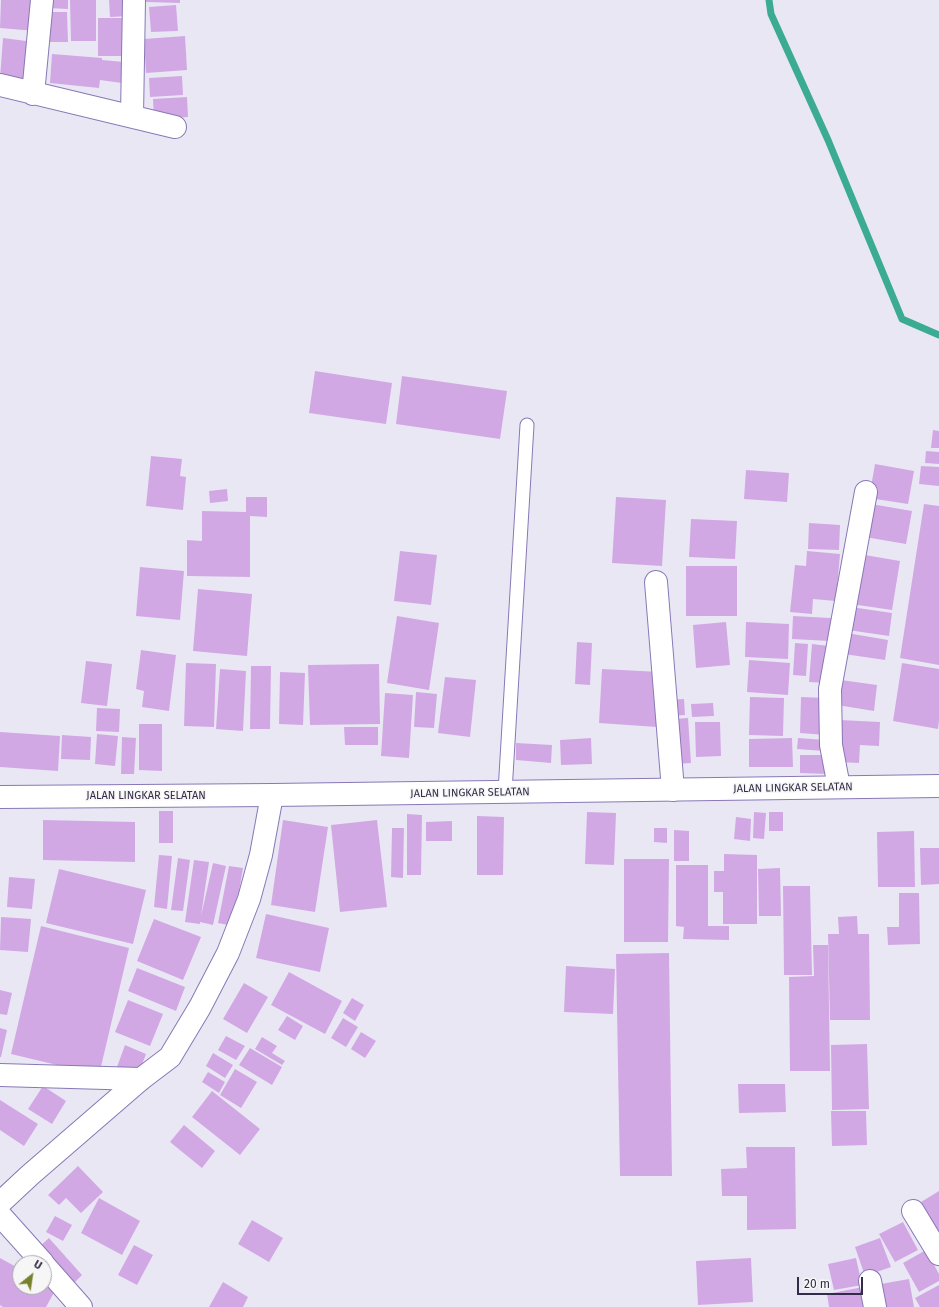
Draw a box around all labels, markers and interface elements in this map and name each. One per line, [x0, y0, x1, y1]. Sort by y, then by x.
street label: JALAN LINGKAR SELATAN [733, 780, 853, 796]
street label: JALAN LINGKAR SELATAN [410, 785, 530, 801]
street label: JALAN LINGKAR SELATAN [86, 789, 206, 803]
north arrow [12, 1255, 52, 1295]
text: U [31, 1258, 44, 1272]
scale bar [799, 1269, 865, 1295]
text: 20 m [804, 1277, 830, 1291]

